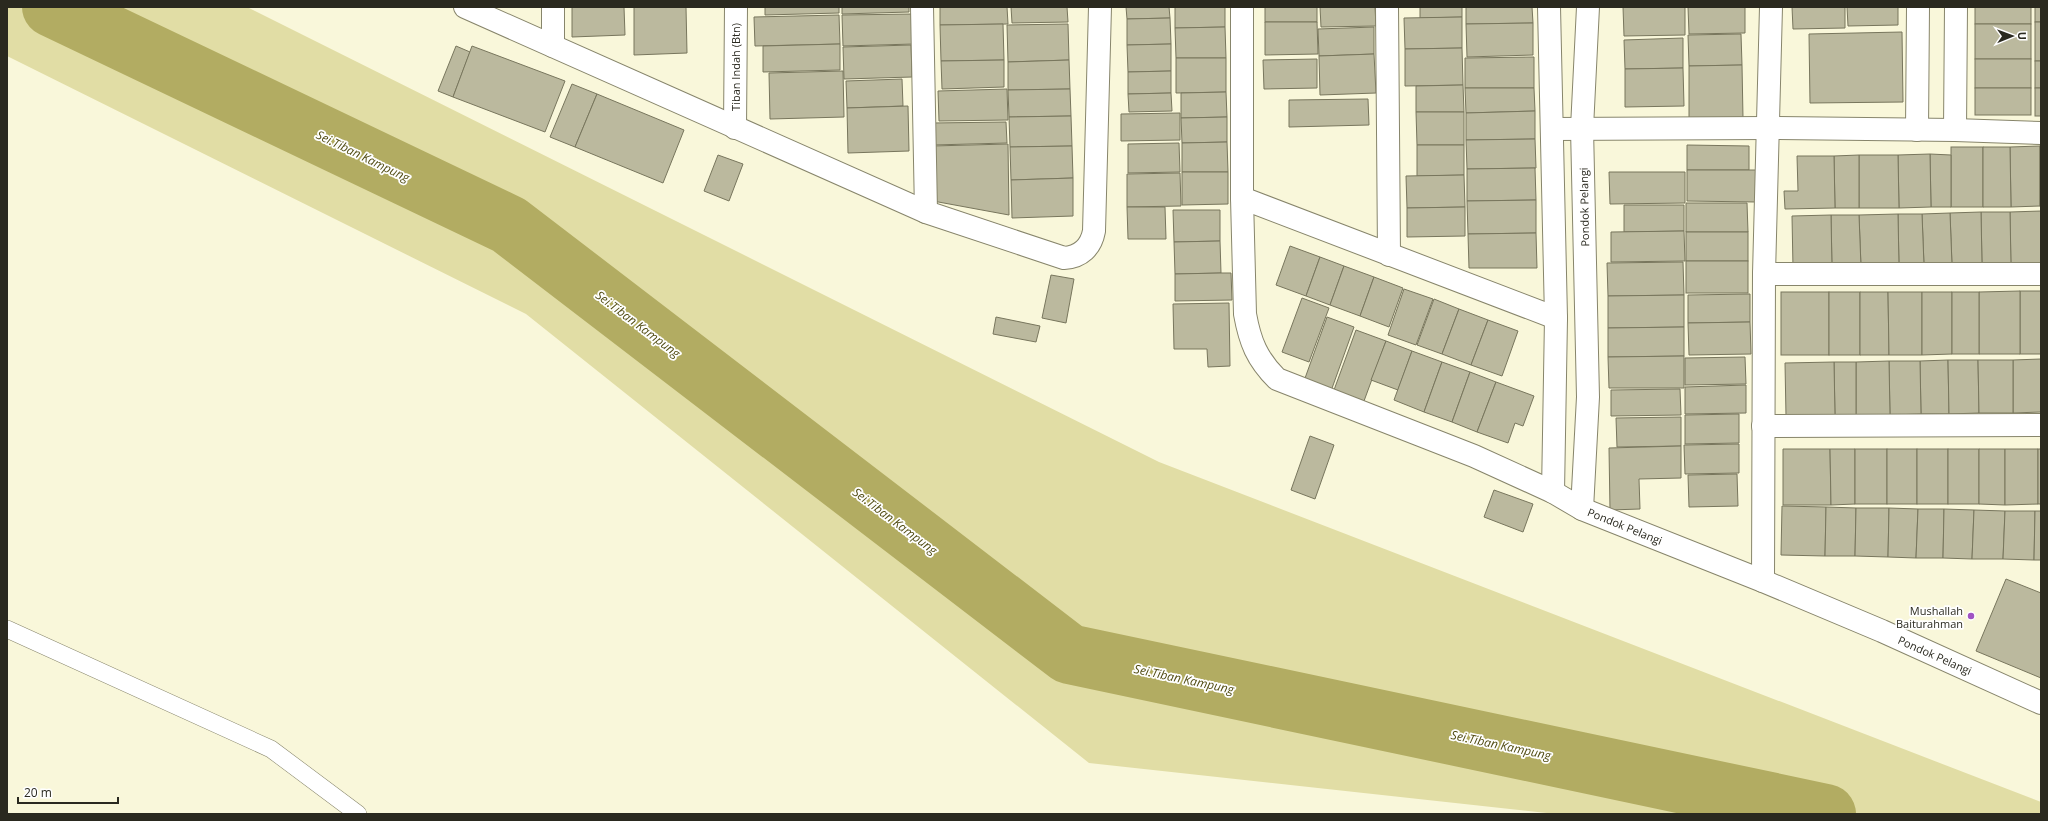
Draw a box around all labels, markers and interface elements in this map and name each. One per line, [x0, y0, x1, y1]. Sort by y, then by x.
north arrow [1992, 16, 2032, 56]
street label: Tiban Indah (Btn) [728, 23, 743, 111]
text: U [2015, 32, 2030, 40]
water label: Sei.Tiban Kampung [314, 126, 413, 186]
street label: Pondok Pelangi [1576, 167, 1592, 247]
water label: Sei.Tiban Kampung [592, 287, 684, 362]
water label: Sei.Tiban Kampung [849, 484, 941, 559]
street label: Pondok Pelangi [1585, 504, 1665, 548]
place label: Mushallah Baiturahman [1896, 603, 1963, 631]
marker: Mushallah Baiturahman [1966, 611, 1976, 621]
street label: Pondok Pelangi [1896, 632, 1974, 678]
water label: Sei.Tiban Kampung [1132, 660, 1236, 698]
water label: Sei.Tiban Kampung [1449, 726, 1553, 764]
scale bar [18, 779, 118, 805]
text: 20 m [24, 784, 52, 801]

